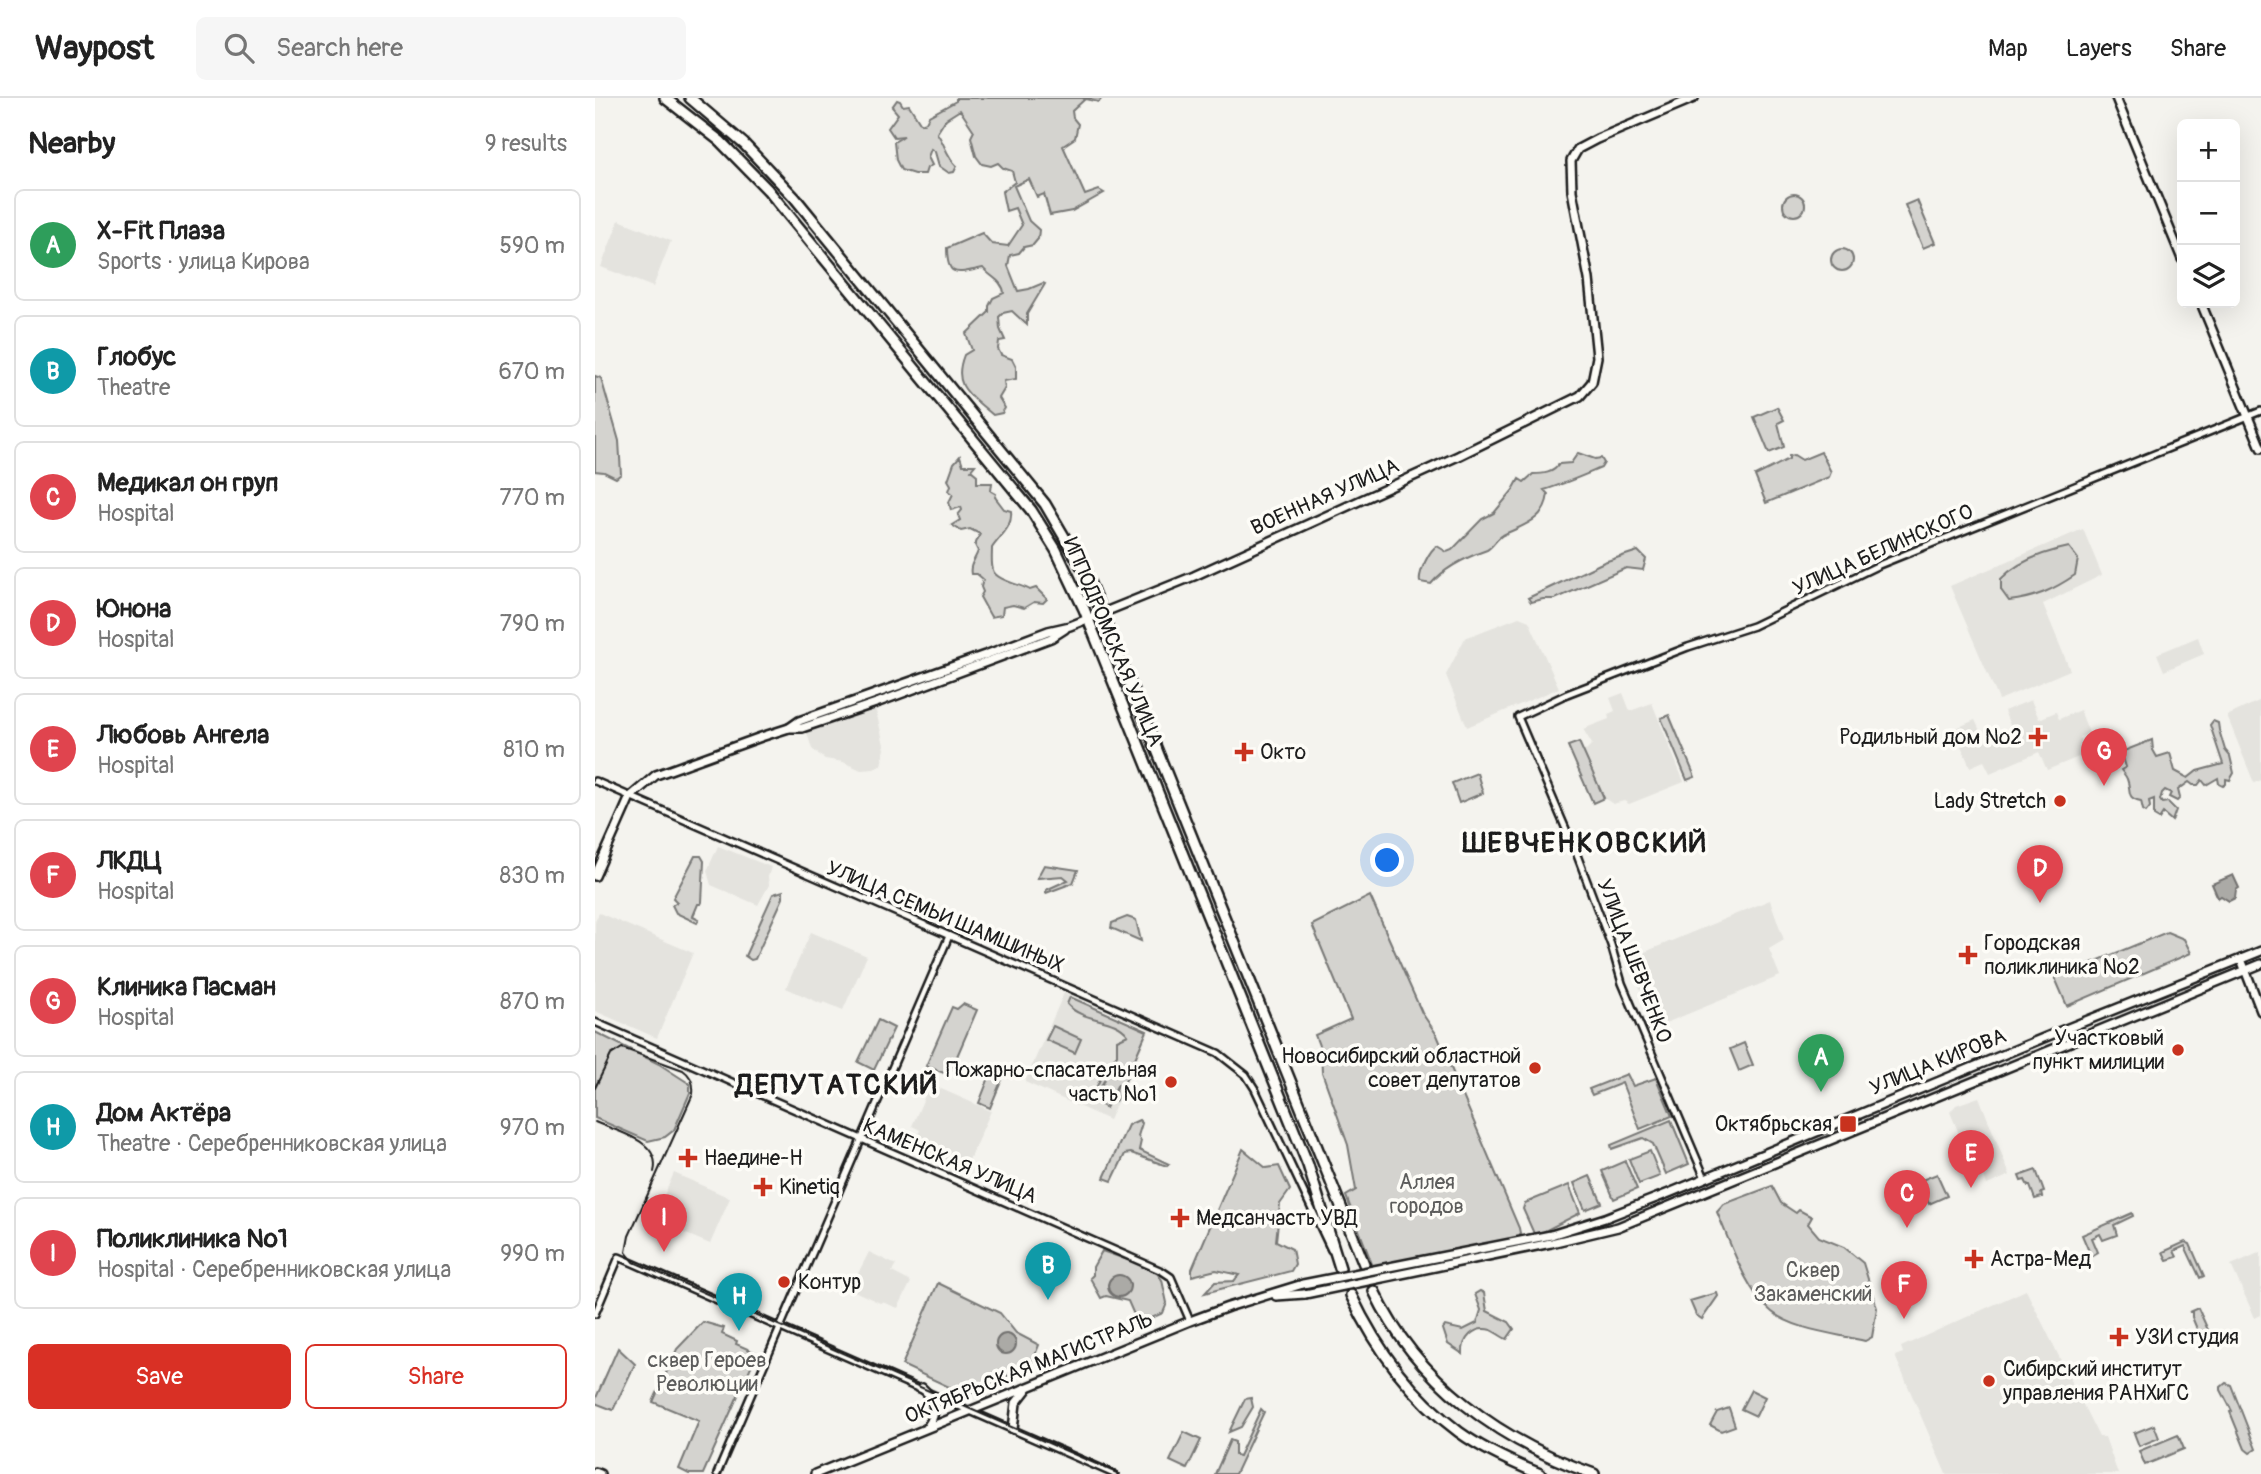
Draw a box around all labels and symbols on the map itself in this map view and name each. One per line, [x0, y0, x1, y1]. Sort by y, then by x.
street label: ВОЕННАЯ УЛИЦА [1247, 452, 1403, 542]
street label: УЛИЦА БЕЛИНСКОГО [1789, 498, 1977, 602]
street label: ИППОДРОМСКАЯ УЛИЦА [1057, 533, 1169, 751]
place label: Родильный дом №2 [1840, 724, 2022, 751]
marker: Родильный дом №2 [2028, 727, 2048, 747]
pin: G [2081, 728, 2127, 786]
place label: Окто [1260, 739, 1306, 766]
marker: Окто [1234, 742, 1254, 762]
place label: Lady Stretch [1934, 788, 2046, 815]
marker: Lady Stretch [2052, 793, 2068, 809]
district label: ШЕВЧЕНКОВСКИЙ [1461, 826, 1708, 861]
your location [1370, 843, 1404, 877]
pin: D [2017, 845, 2063, 903]
street label: УЛИЦА СЕМЬИ ШАМШИНЫХ [822, 855, 1068, 979]
street label: УЛИЦА ШЕВЧЕНКО [1590, 875, 1678, 1047]
place label: Городская поликлиника №2 [1984, 930, 2140, 981]
marker: Городская поликлиника №2 [1958, 945, 1978, 965]
street label: УЛИЦА КИРОВА [1866, 1022, 2010, 1102]
place label: Участковый пункт милиции [2033, 1025, 2164, 1076]
pin: A [1798, 1034, 1844, 1092]
marker: Участковый пункт милиции [2170, 1042, 2186, 1058]
place label: Новосибирский областной совет депутатов [1281, 1043, 1521, 1094]
place label: Пожарно-спасательная часть №1 [946, 1057, 1157, 1108]
marker: Новосибирский областной совет депутатов [1527, 1060, 1543, 1076]
district label: ДЕПУТАТСКИЙ [733, 1068, 939, 1103]
marker: Пожарно-спасательная часть №1 [1163, 1074, 1179, 1090]
place label: Октябрьская [1715, 1111, 1832, 1138]
street label: КАМЕНСКАЯ УЛИЦА [859, 1112, 1041, 1210]
marker: Октябрьская [1838, 1114, 1858, 1134]
pin: E [1948, 1130, 1994, 1188]
place label: Наедине-Н [704, 1145, 802, 1172]
marker: Наедине-Н [678, 1148, 698, 1168]
park label: Аллея городов [1390, 1169, 1464, 1220]
pin: C [1884, 1170, 1930, 1228]
place label: Kinetiq [779, 1174, 840, 1201]
marker: Kinetiq [753, 1177, 773, 1197]
pin: I [641, 1194, 687, 1252]
place label: Медсанчасть УВД [1196, 1205, 1358, 1232]
marker: Медсанчасть УВД [1170, 1208, 1190, 1228]
pin: B [1025, 1242, 1071, 1300]
place label: Астра-Мед [1990, 1246, 2091, 1273]
marker: Астра-Мед [1964, 1249, 1984, 1269]
park label: Сквер Закаменский [1754, 1257, 1872, 1308]
pin: F [1881, 1261, 1927, 1319]
place label: Контур [798, 1269, 861, 1296]
pin: H [716, 1273, 762, 1331]
marker: Контур [776, 1274, 792, 1290]
street label: ОКТЯБРЬСКАЯ МАГИСТРАЛЬ [901, 1306, 1157, 1430]
place label: УЗИ студия [2135, 1324, 2239, 1351]
marker: УЗИ студия [2109, 1327, 2129, 1347]
park label: сквер Героев Революции [648, 1347, 766, 1398]
place label: Сибирский институт управления РАНХиГС [2002, 1356, 2189, 1407]
marker: Сибирский институт управления РАНХиГС [1981, 1373, 1997, 1389]

